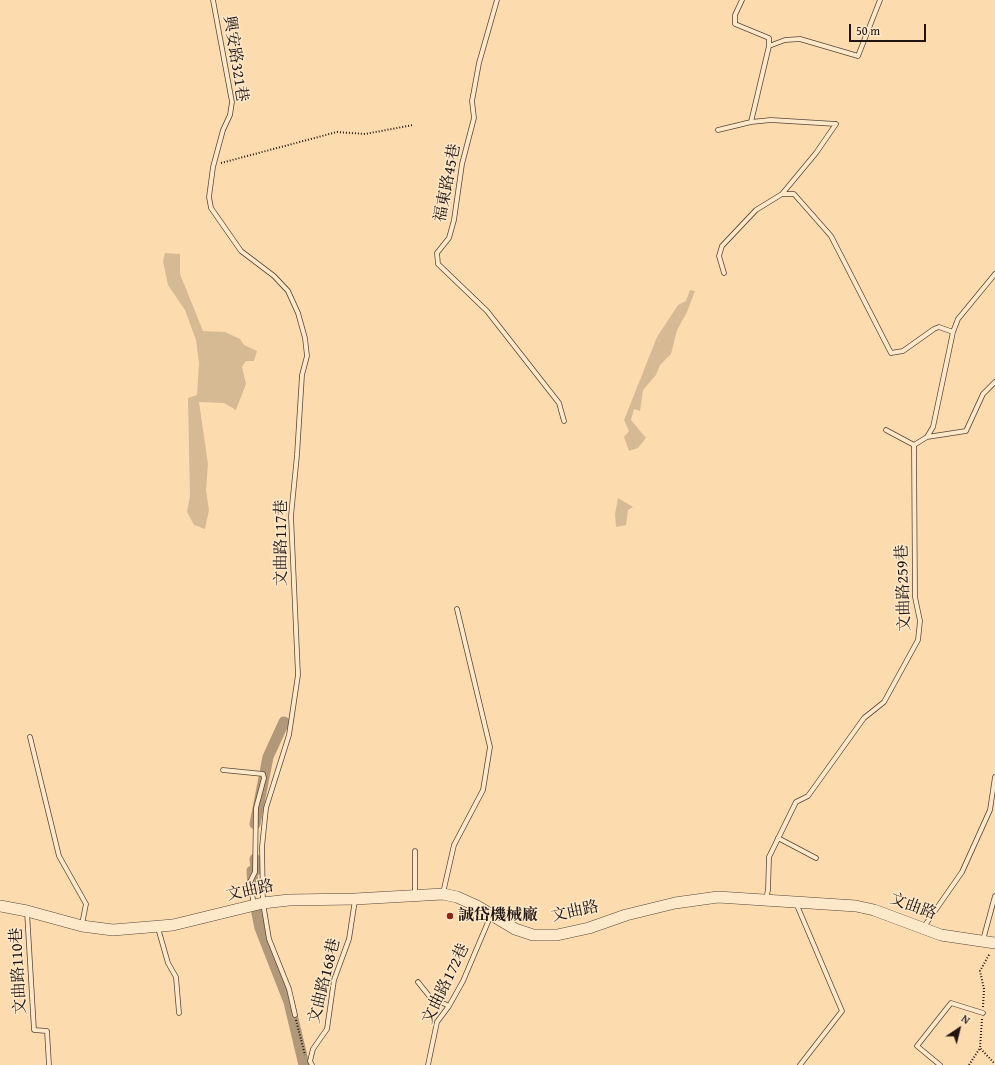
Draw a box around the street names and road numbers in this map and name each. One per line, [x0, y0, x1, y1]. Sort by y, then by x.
street label: 興安路321巷 [219, 14, 251, 104]
street label: 福東路45巷 [431, 142, 465, 224]
street label: 文曲路117巷 [272, 499, 292, 587]
street label: 文曲路259巷 [893, 544, 915, 632]
street label: 文曲路 [225, 877, 275, 905]
street label: 文曲路 [887, 890, 939, 924]
street label: 文曲路 [550, 898, 600, 926]
street label: 文曲路110巷 [7, 927, 31, 1015]
street label: 文曲路168巷 [305, 936, 345, 1026]
street label: 文曲路172巷 [418, 941, 474, 1027]

